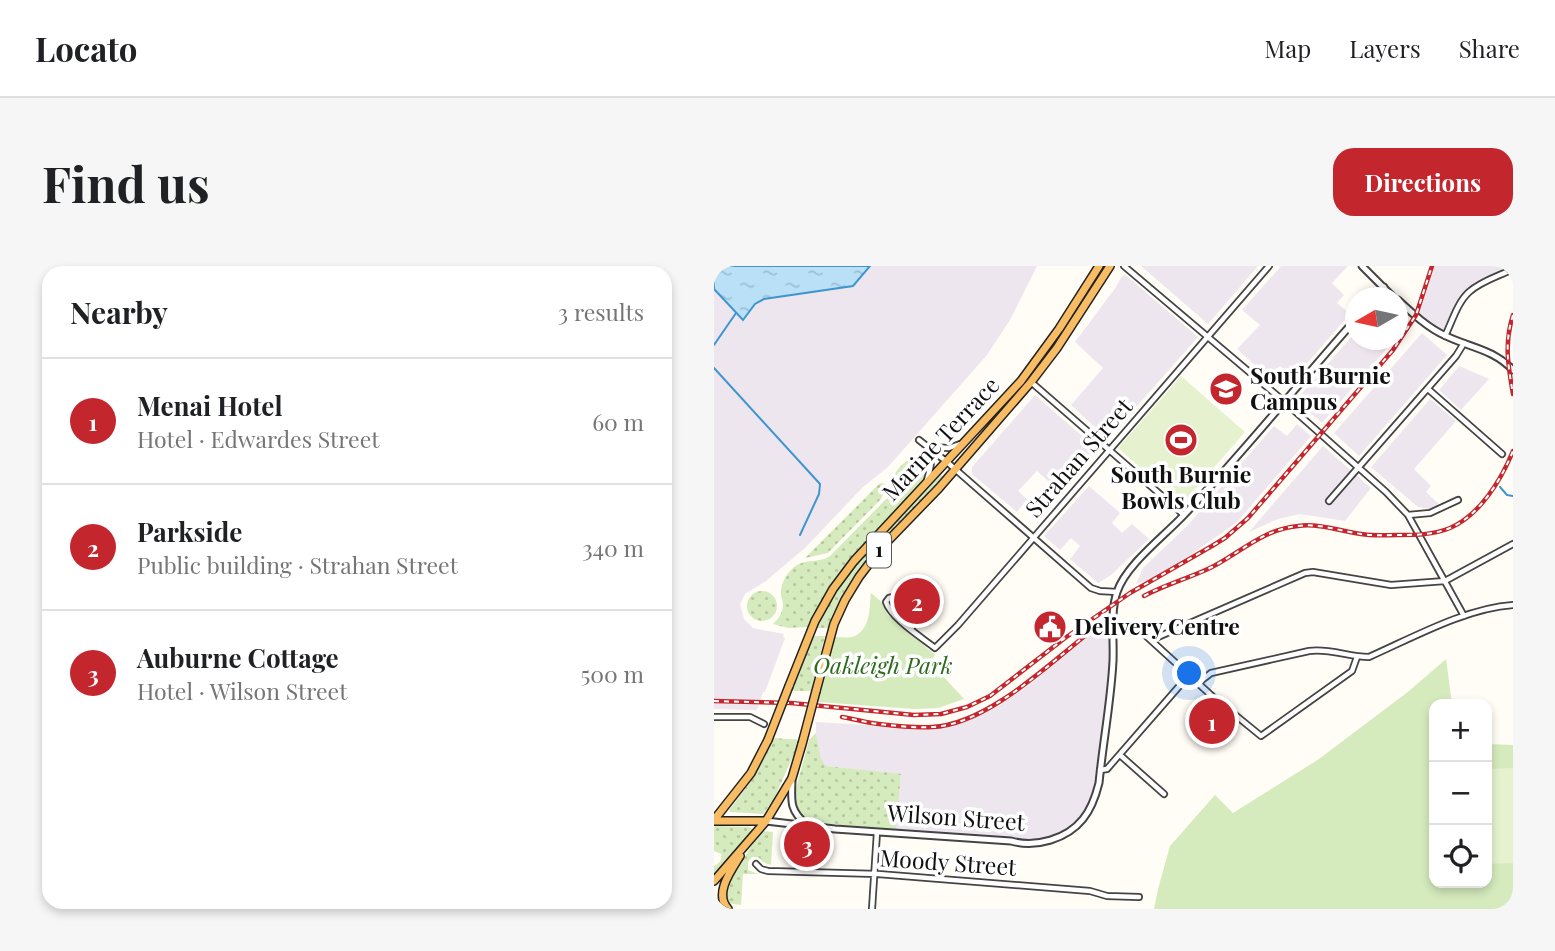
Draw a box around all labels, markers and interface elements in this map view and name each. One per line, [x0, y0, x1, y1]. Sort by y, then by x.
text: Locato [35, 26, 137, 70]
text: Map [1265, 32, 1311, 64]
text: Layers [1349, 32, 1421, 64]
text: Share [1459, 32, 1520, 64]
button: Directions [1333, 148, 1513, 216]
text: Find us [42, 150, 210, 215]
north arrow [1345, 287, 1408, 350]
text: Nearby [70, 292, 168, 332]
text: 3 results [558, 296, 644, 327]
place label: South Burnie Campus [1250, 359, 1391, 416]
street label: Marine Terrace [874, 369, 1005, 507]
school or university icon: South Burnie Campus [1207, 370, 1245, 408]
text: Menai Hotel [137, 388, 282, 423]
street label: Strahan Street [1017, 390, 1139, 523]
text: 1 [89, 406, 97, 437]
text: 60 m [592, 406, 644, 437]
sports icon: South Burnie Bowls Club [1162, 421, 1200, 459]
text: Hotel · Edwardes Street [137, 423, 379, 454]
place label: South Burnie Bowls Club [1111, 458, 1251, 515]
text: Parkside [137, 514, 242, 549]
text: 2 [87, 532, 99, 563]
text: 340 m [582, 532, 644, 563]
road number: 1 [867, 532, 891, 568]
text: Public building · Strahan Street [137, 549, 458, 580]
pin: 2 [894, 575, 940, 627]
public building icon: Delivery Centre [1031, 608, 1069, 646]
place label: Delivery Centre [1074, 610, 1240, 641]
text: Auburne Cottage [137, 640, 339, 675]
park label: Oakleigh Park [813, 649, 953, 680]
your location [1172, 656, 1206, 690]
text: 3 [87, 658, 99, 689]
text: 500 m [581, 658, 644, 689]
text: Hotel · Wilson Street [137, 675, 347, 706]
pin: 1 [1189, 695, 1235, 747]
map controls [1429, 699, 1492, 888]
button: + [1429, 699, 1492, 762]
button: − [1429, 762, 1492, 825]
street label: Wilson Street [885, 796, 1027, 837]
pin: 3 [784, 818, 830, 870]
button: locate [1429, 825, 1492, 888]
street label: Moody Street [879, 841, 1018, 882]

